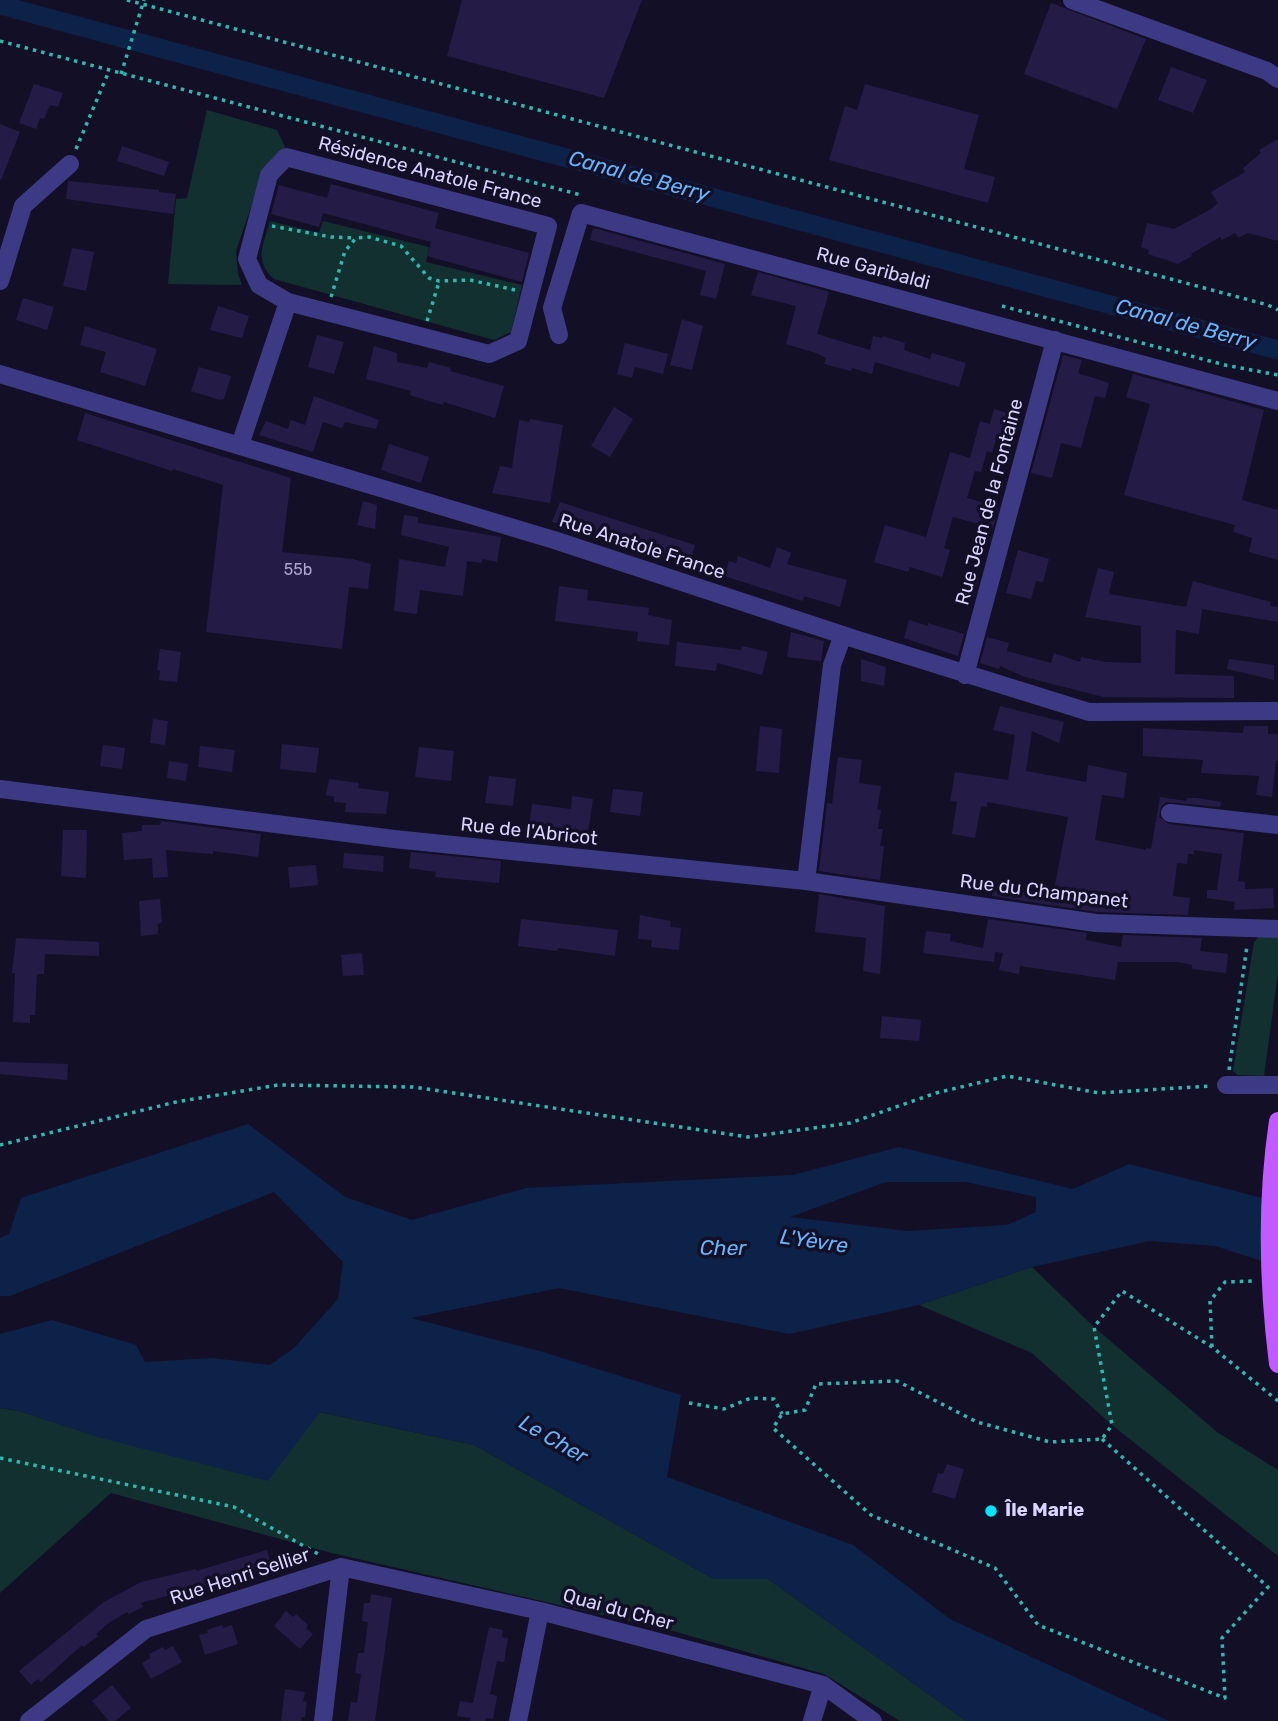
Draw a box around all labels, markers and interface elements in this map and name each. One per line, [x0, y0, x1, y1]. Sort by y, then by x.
street label: Résidence Anatole France [316, 132, 544, 214]
water label: Canal de Berry [566, 146, 712, 208]
street label: Rue Garibaldi [814, 243, 932, 295]
water label: Canal de Berry [1113, 294, 1259, 356]
street label: Rue Jean de la Fontaine [951, 396, 1029, 608]
street label: Rue Anatole France [556, 509, 728, 585]
house number: 55b [284, 560, 312, 580]
street label: Rue de l'Abricot [459, 813, 599, 851]
street label: Rue du Champanet [958, 870, 1130, 914]
water label: L'Yèvre [778, 1225, 850, 1259]
water label: Cher [700, 1236, 746, 1262]
water label: Le Cher [514, 1410, 592, 1470]
place label: Île Marie [1005, 1500, 1084, 1522]
marker: Île Marie [983, 1503, 999, 1519]
street label: Rue Henri Sellier [167, 1544, 313, 1610]
street label: Quai du Cher [560, 1584, 676, 1636]

